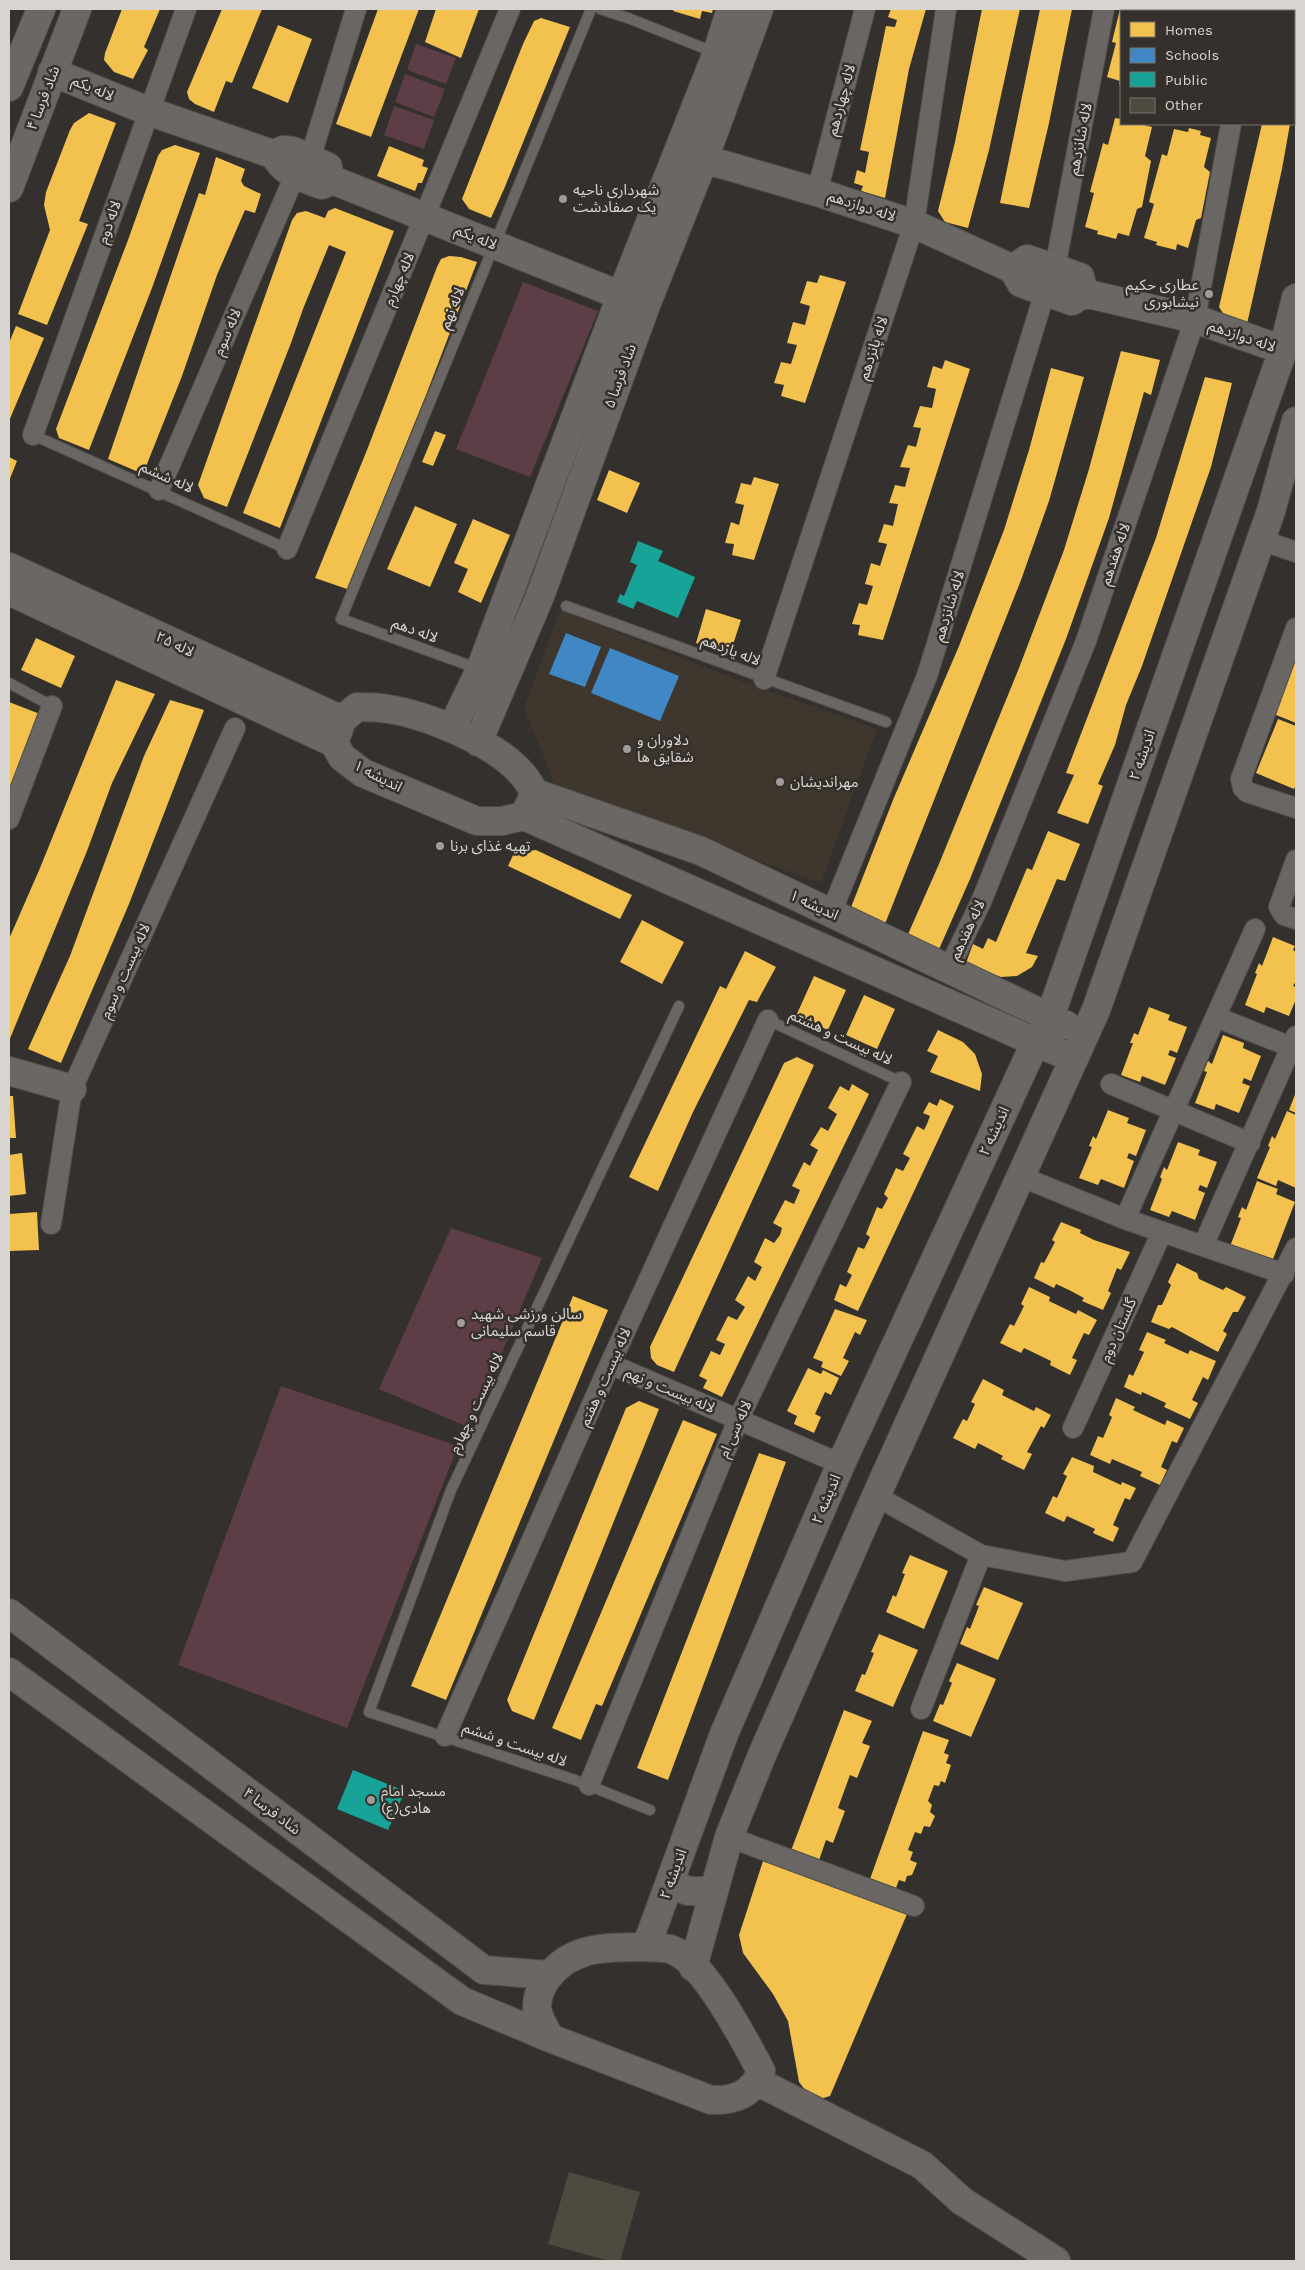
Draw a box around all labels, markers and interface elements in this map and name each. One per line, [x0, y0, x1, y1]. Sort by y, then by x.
legend [1120, 10, 1295, 125]
text: Homes [1165, 21, 1213, 39]
text: Schools [1165, 46, 1219, 64]
street label: لاله چهاردهم [823, 62, 861, 138]
street label: شاد فرسا ۴ [23, 63, 64, 133]
street label: لاله یکم [68, 71, 117, 107]
text: Public [1165, 71, 1208, 89]
text: Other [1165, 96, 1203, 114]
street label: لاله شانزدهم [1064, 101, 1098, 177]
place label: شهرداری ناحیه یک صفادشت [573, 181, 659, 216]
street label: لاله دوازدهم [825, 187, 898, 227]
marker: شهرداری ناحیه یک صفادشت [557, 193, 569, 205]
street label: لاله دوم [93, 198, 127, 247]
street label: لاله یکم [451, 220, 500, 255]
street label: لاله چهارم [380, 250, 420, 309]
place label: عطاری حکیم نیشابوری [1125, 276, 1199, 311]
street label: لاله نهم [435, 284, 470, 332]
marker: عطاری حکیم نیشابوری [1203, 288, 1215, 300]
street label: لاله سوم [209, 306, 247, 359]
street label: لاله پانزدهم [854, 314, 894, 383]
street label: لاله دوازدهم [1205, 316, 1278, 358]
street label: شاد فرسا ۵ [600, 341, 640, 411]
street label: لاله ششم [137, 457, 196, 499]
street label: لاله هفدهم [1096, 521, 1136, 588]
street label: لاله شانزدهم [930, 568, 970, 644]
street label: لاله دهم [389, 613, 440, 648]
street label: لاله ۲۵ [153, 627, 197, 661]
street label: لاله یازدهم [698, 631, 763, 671]
street label: اندیشه ۲ [1125, 727, 1159, 783]
place label: دلاوران و شقایق ها [637, 731, 694, 767]
marker: دلاوران و شقایق ها [621, 743, 633, 755]
street label: اندیشه ۱ [351, 756, 405, 796]
place label: مهراندیشان [790, 773, 859, 791]
marker: مهراندیشان [774, 776, 786, 788]
place label: تهیه غذای برنا [450, 837, 531, 855]
marker: تهیه غذای برنا [434, 840, 446, 852]
street label: اندیشه ۱ [787, 886, 841, 924]
street label: لاله هفدهم [945, 897, 991, 964]
street label: لاله بیست و سوم [96, 921, 156, 1022]
street label: لاله بیست و هشتم [786, 1005, 895, 1071]
street label: اندیشه ۲ [975, 1104, 1013, 1158]
street label: گلستان دوم [1096, 1294, 1142, 1366]
place label: سالن ورزشی شهید قاسم سلیمانی [471, 1305, 582, 1342]
marker: سالن ورزشی شهید قاسم سلیمانی [455, 1317, 467, 1329]
street label: لاله بیست و هفتم [575, 1325, 637, 1430]
street label: لاله بیست و چهارم [445, 1350, 509, 1457]
street label: لاله بیست و نهم [621, 1363, 718, 1419]
street label: لاله سی ام [714, 1398, 757, 1461]
street label: اندیشه ۲ [808, 1471, 844, 1527]
street label: لاله بیست و ششم [460, 1718, 569, 1772]
place label: مسجد امام هادی(ع) [381, 1782, 446, 1820]
street label: شاد فرسا ۴ [240, 1784, 304, 1839]
marker: مسجد امام هادی(ع) [365, 1794, 377, 1806]
street label: اندیشه ۲ [656, 1846, 690, 1902]

